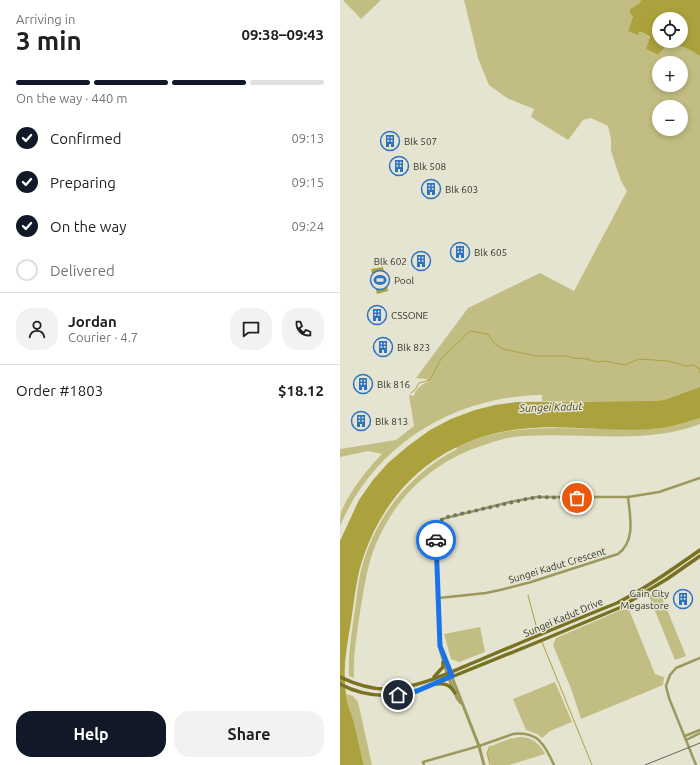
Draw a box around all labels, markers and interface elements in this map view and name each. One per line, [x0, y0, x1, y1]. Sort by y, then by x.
text: Arriving in [16, 12, 75, 26]
map controls [652, 12, 688, 136]
button: locate [652, 12, 688, 48]
text: 3 min [16, 26, 82, 55]
text: 09:38–09:43 [241, 26, 324, 43]
button: + [652, 56, 688, 92]
text: On the way · 440 m [16, 91, 128, 105]
button: − [652, 100, 688, 136]
icon: check [16, 127, 38, 149]
text: Confirmed [50, 130, 122, 147]
building icon: Blk 507 [379, 130, 401, 152]
text: 09:13 [291, 131, 324, 145]
place label: Blk 507 [404, 136, 437, 147]
building icon: Blk 508 [388, 155, 410, 177]
place label: Blk 508 [413, 161, 447, 172]
icon: check [16, 171, 38, 193]
text: Preparing [50, 174, 116, 191]
text: 09:15 [291, 175, 324, 189]
building icon: Blk 603 [420, 178, 442, 200]
place label: Blk 603 [445, 184, 478, 195]
icon: check [16, 215, 38, 237]
text: On the way [50, 218, 126, 235]
text: 09:24 [291, 219, 324, 233]
building icon: Blk 605 [449, 241, 471, 263]
place label: Blk 605 [474, 247, 507, 258]
building icon: Blk 602 [410, 250, 432, 272]
place label: Blk 602 [374, 256, 407, 267]
text: Delivered [50, 262, 115, 279]
sports icon: Pool [369, 269, 391, 291]
place label: Pool [394, 275, 415, 286]
building icon: CSSONE [366, 304, 388, 326]
button: person [16, 308, 58, 350]
button: chat [230, 308, 272, 350]
button: phone [282, 308, 324, 350]
place label: CSSONE [391, 310, 429, 321]
text: Jordan [68, 313, 117, 330]
text: Courier · 4.7 [68, 330, 138, 344]
building icon: Blk 823 [372, 336, 394, 358]
place label: Blk 823 [397, 342, 430, 353]
building icon: Blk 816 [352, 373, 374, 395]
place label: Blk 816 [377, 379, 411, 390]
text: Order #1803 [16, 382, 103, 399]
text: $18.12 [278, 382, 324, 399]
water label: Sungei Kadut [518, 400, 583, 414]
building icon: Blk 813 [350, 410, 372, 432]
place label: Blk 813 [375, 416, 408, 427]
pin [560, 481, 594, 515]
icon: bag [566, 487, 588, 509]
courier [416, 520, 456, 560]
icon: car [425, 529, 447, 551]
street label: Sungei Kadut Crescent [507, 545, 607, 586]
place label: Gain City Megastore [621, 588, 669, 611]
building icon: Gain City Megastore [672, 588, 694, 610]
street label: Sungei Kadut Drive [522, 596, 605, 639]
pin [381, 678, 415, 712]
icon: home [387, 684, 409, 706]
button: Help [16, 711, 166, 757]
button: Share [174, 711, 324, 757]

